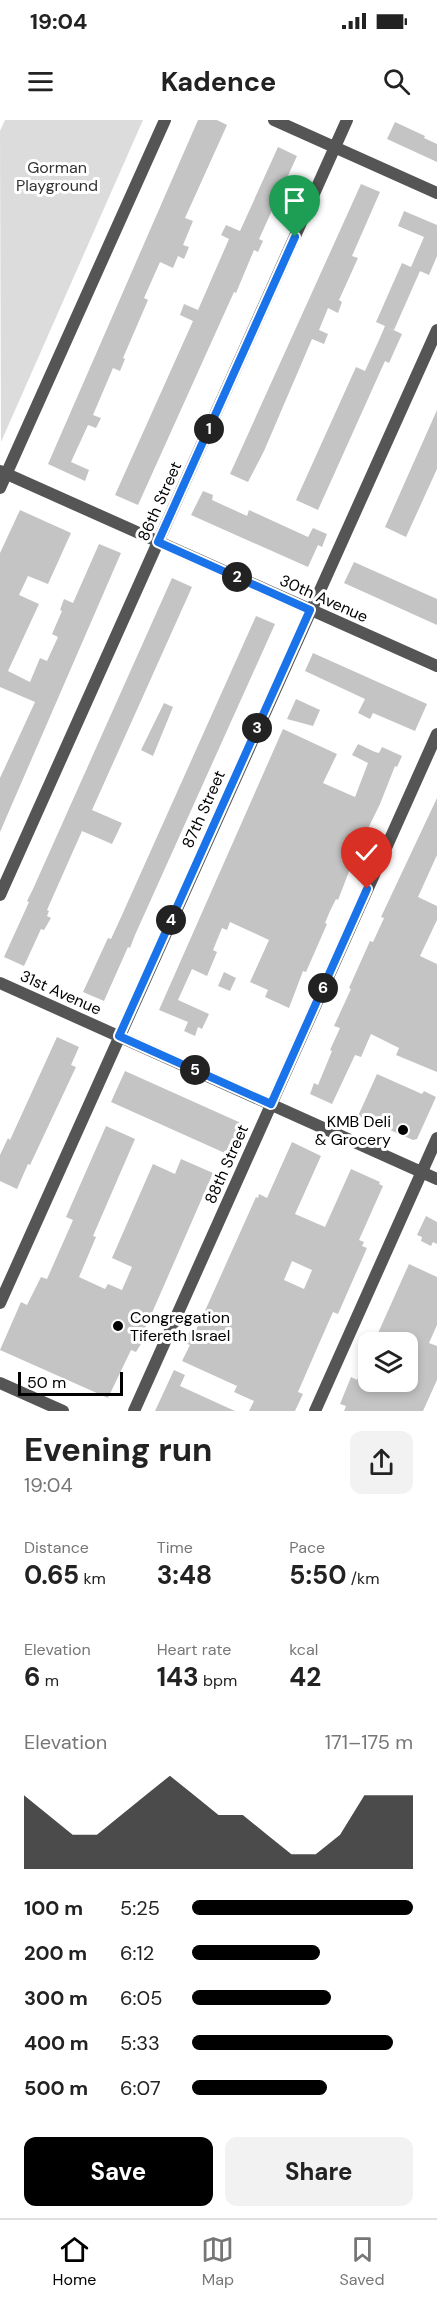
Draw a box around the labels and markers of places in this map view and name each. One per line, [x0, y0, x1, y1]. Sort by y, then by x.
pin [269, 175, 320, 237]
pin: 1 [194, 414, 224, 444]
pin: 2 [222, 562, 252, 592]
pin: 3 [242, 713, 272, 743]
pin [341, 827, 392, 889]
pin: 4 [156, 905, 186, 935]
pin: 6 [308, 973, 338, 1003]
pin: 5 [180, 1055, 210, 1085]
place label: KMB Deli & Grocery [315, 1111, 391, 1150]
marker: KMB Deli & Grocery [396, 1123, 410, 1137]
place label: Congregation Tifereth Israel [130, 1307, 230, 1346]
marker: Congregation Tifereth Israel [111, 1319, 125, 1333]

